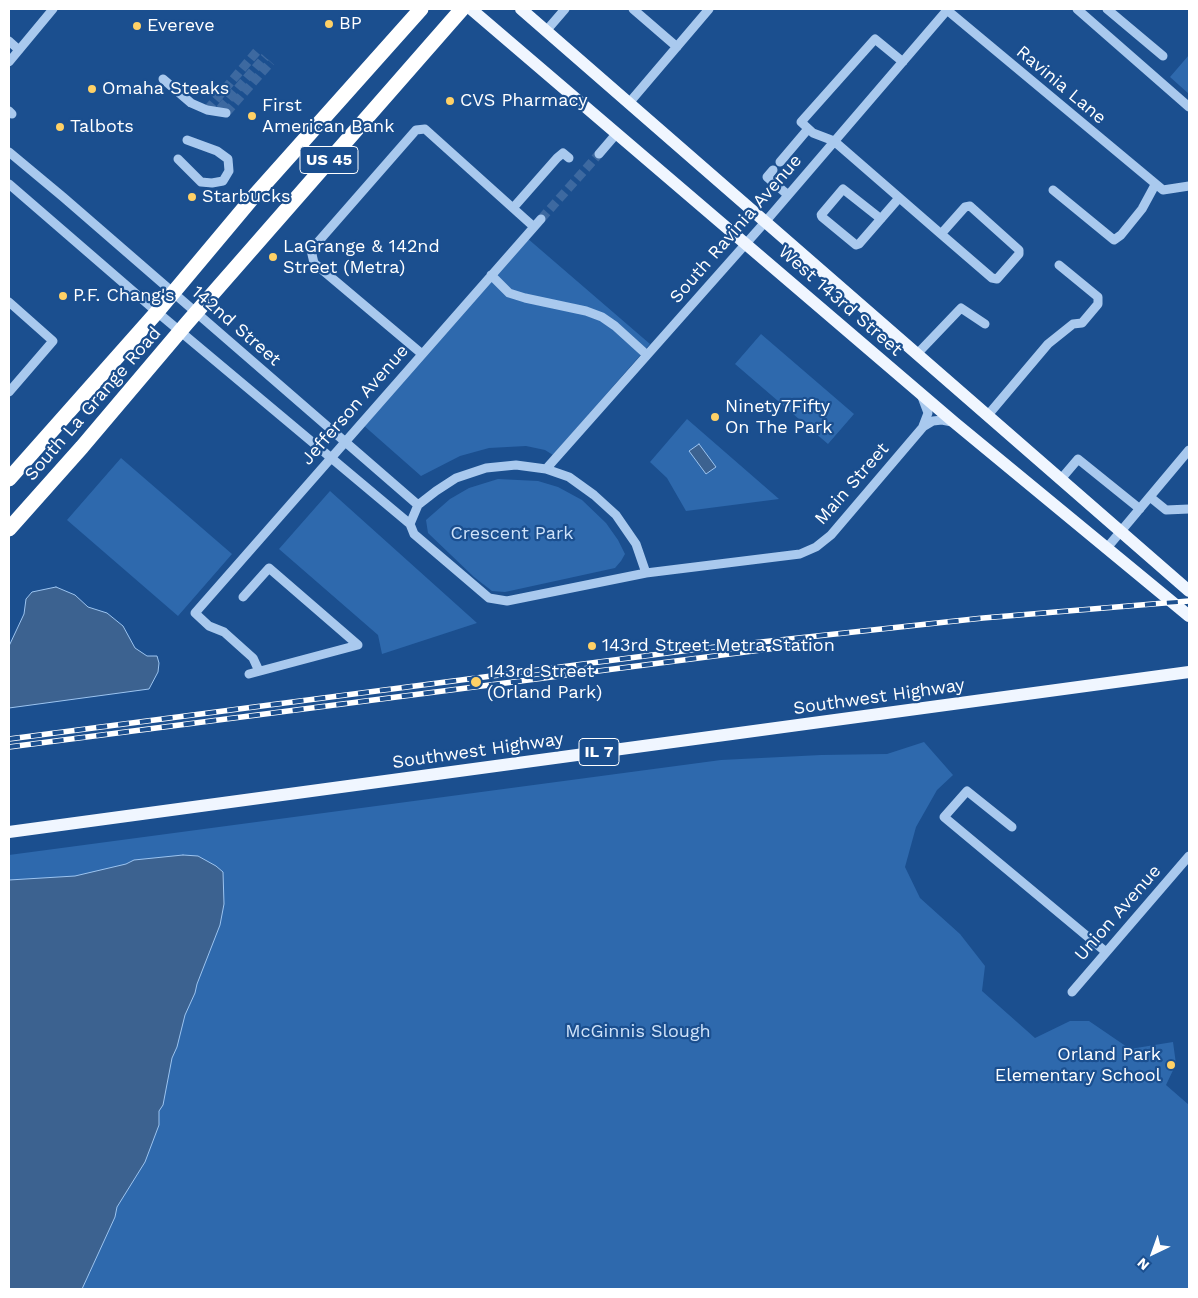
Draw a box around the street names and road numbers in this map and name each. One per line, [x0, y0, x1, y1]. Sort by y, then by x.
street label: Ravinia Lane [1012, 41, 1110, 129]
road number: US 45 [300, 146, 358, 174]
street label: South Ravinia Avenue [665, 150, 807, 308]
street label: West 143rd Street [774, 241, 906, 361]
street label: 142nd Street [187, 281, 285, 371]
street label: South La Grange Road [20, 323, 166, 485]
street label: Jefferson Avenue [297, 340, 413, 470]
street label: Main Street [810, 439, 894, 529]
street label: Southwest Highway [792, 674, 966, 720]
street label: Southwest Highway [391, 728, 565, 774]
road number: IL 7 [579, 739, 619, 766]
street label: Union Avenue [1070, 861, 1166, 965]

